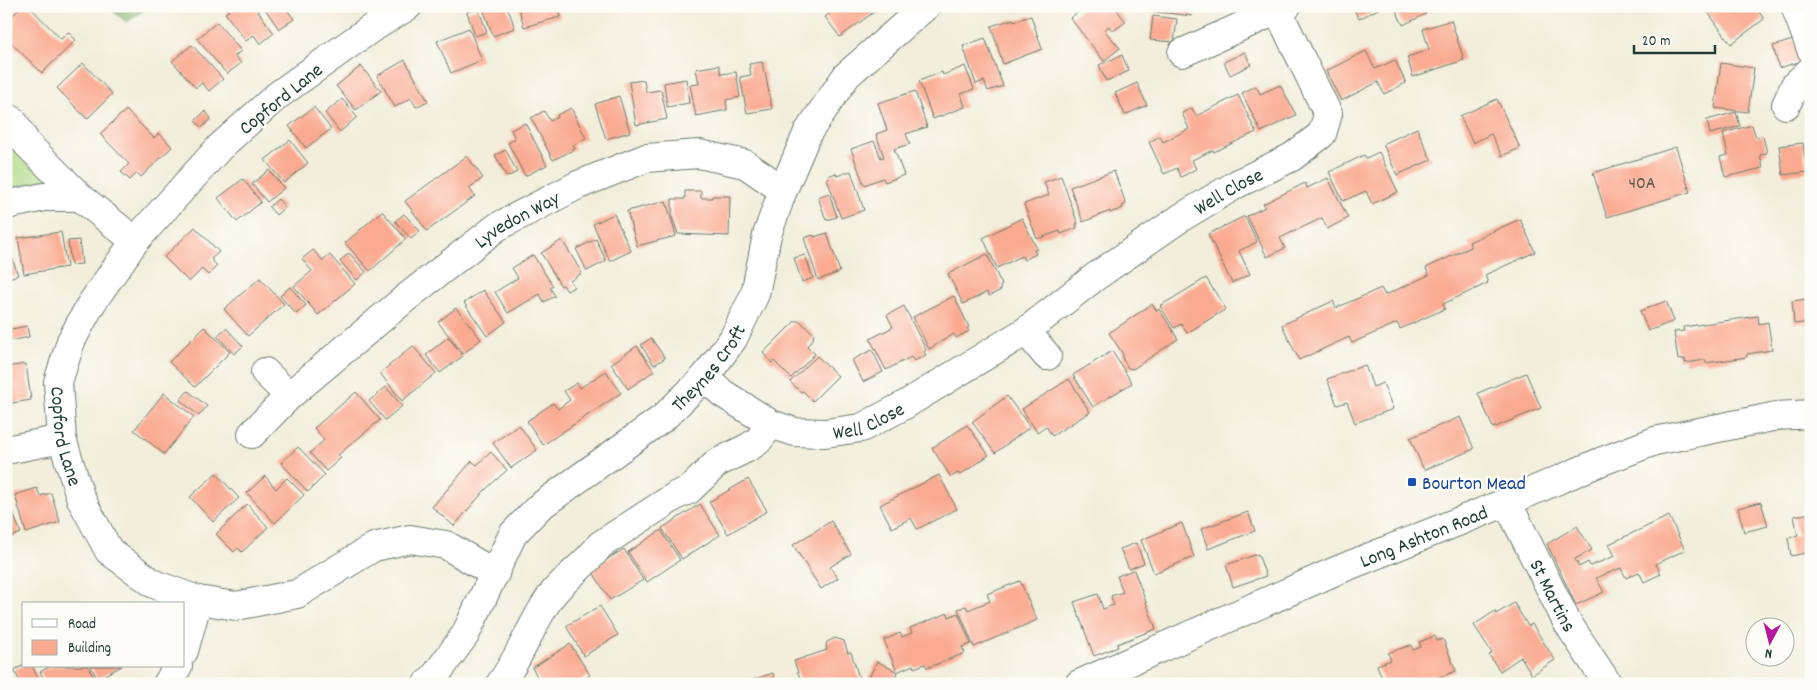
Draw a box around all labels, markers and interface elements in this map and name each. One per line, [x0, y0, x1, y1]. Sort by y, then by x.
scale bar [1634, 22, 1716, 54]
text: 20 m [1642, 31, 1670, 53]
street label: Copford Lane [234, 58, 330, 143]
street label: Well Close [1190, 162, 1269, 224]
house number: 40A [1628, 172, 1656, 197]
street label: Lyvedon Way [469, 185, 566, 257]
street label: Theynes Croft [666, 321, 755, 420]
street label: Copford Lane [41, 386, 87, 490]
street label: Well Close [831, 397, 910, 449]
place label: Bourton Mead [1422, 471, 1526, 499]
marker: Bourton Mead [1406, 476, 1418, 488]
street label: Long Ashton Road [1356, 500, 1493, 577]
street label: St Martins [1521, 555, 1581, 639]
legend [22, 602, 185, 668]
text: Road [68, 614, 96, 636]
north arrow [1744, 618, 1794, 668]
text: Building [68, 638, 111, 660]
text: N [1764, 643, 1773, 663]

